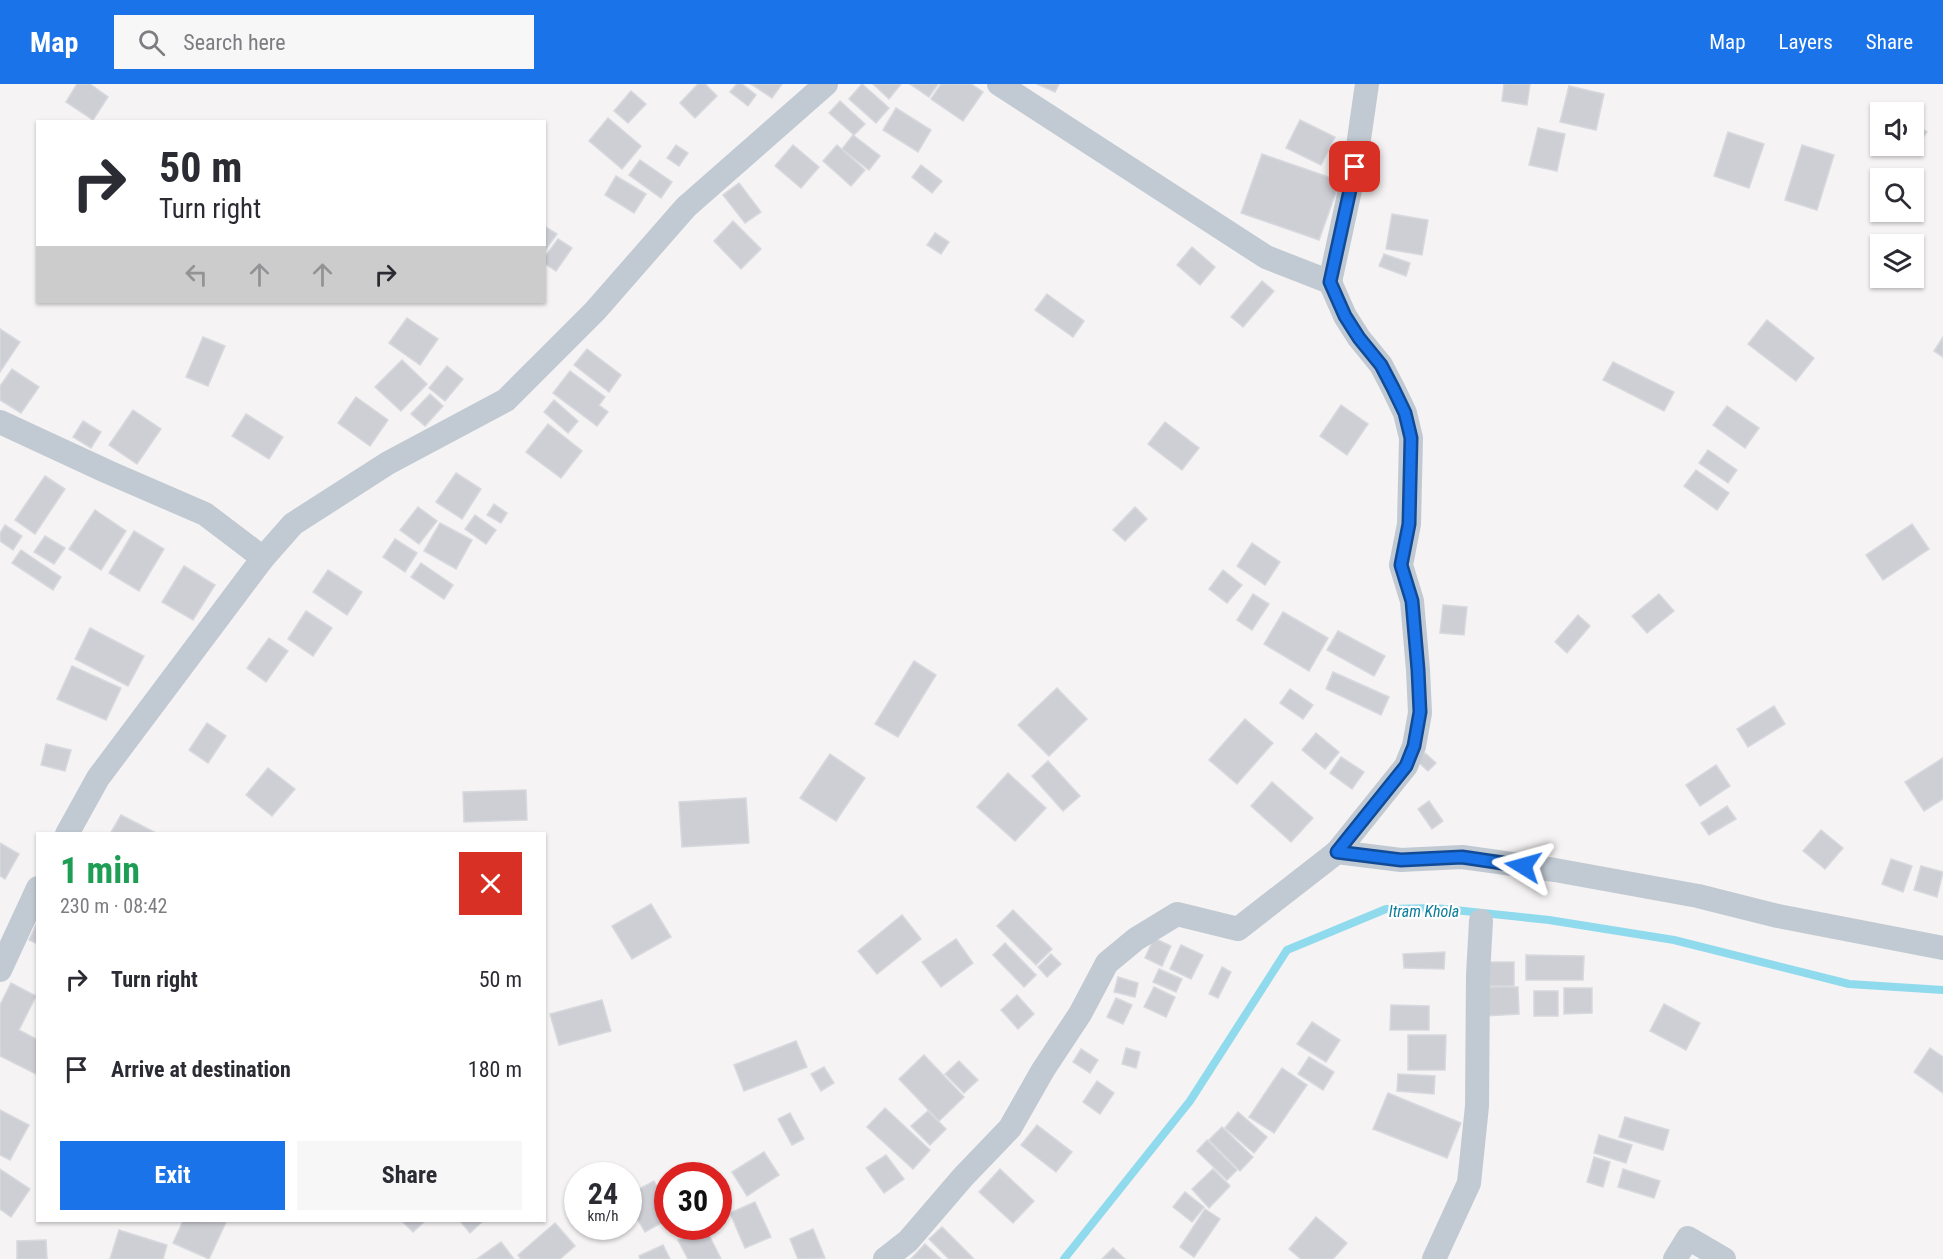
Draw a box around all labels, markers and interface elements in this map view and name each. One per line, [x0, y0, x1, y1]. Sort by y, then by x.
search box [114, 15, 534, 69]
text: Map [30, 26, 78, 59]
icon: search [135, 26, 168, 59]
text: Search here [183, 30, 286, 55]
text: Map [1709, 30, 1746, 54]
text: Layers [1779, 30, 1833, 54]
text: Share [1866, 30, 1913, 54]
map controls [1870, 102, 1924, 288]
button: sound [1870, 102, 1924, 156]
pin [1329, 141, 1380, 192]
text: 50 m [159, 143, 242, 192]
icon: right [60, 144, 138, 222]
icon: arrive [1338, 150, 1371, 183]
button: search [1870, 168, 1924, 222]
text: Turn right [159, 193, 261, 225]
button: layers [1870, 234, 1924, 288]
icon: left [180, 258, 213, 291]
icon: ahead [243, 258, 276, 291]
icon: ahead [306, 258, 339, 291]
icon: right [369, 258, 402, 291]
position arrow [1491, 834, 1555, 898]
text: 1 min [60, 850, 140, 892]
button: close [459, 852, 522, 915]
text: 230 m · 08:42 [60, 894, 167, 918]
water label: Itram Khola [1389, 902, 1459, 921]
icon: right [60, 963, 93, 996]
text: Turn right [111, 967, 198, 992]
text: 50 m [479, 967, 522, 992]
icon: arrive [60, 1053, 93, 1086]
text: Arrive at destination [111, 1057, 291, 1082]
text: 180 m [468, 1057, 522, 1082]
button: Exit [60, 1141, 285, 1210]
button: Share [297, 1141, 522, 1210]
speed limit sign: 30 [654, 1162, 732, 1240]
text: 24 [588, 1176, 618, 1211]
text: km/h [588, 1207, 618, 1225]

